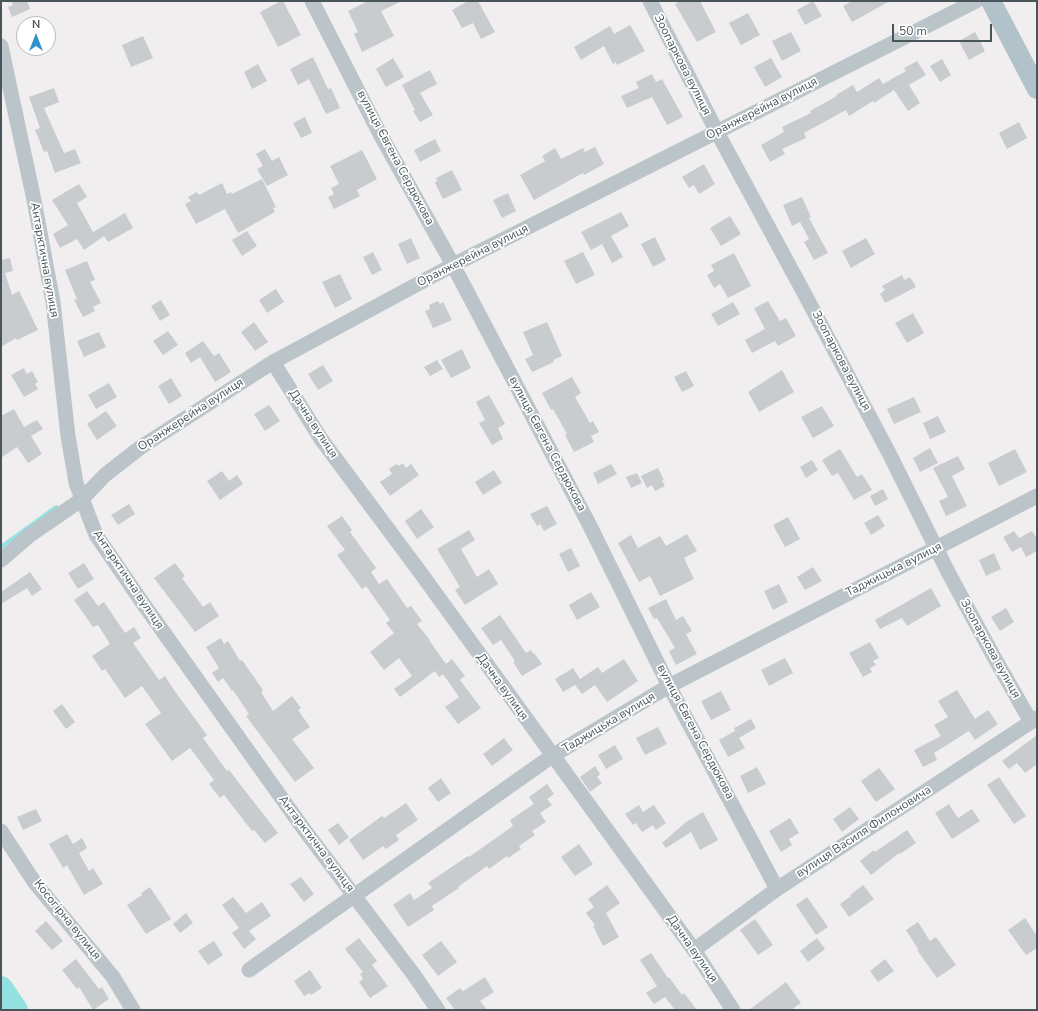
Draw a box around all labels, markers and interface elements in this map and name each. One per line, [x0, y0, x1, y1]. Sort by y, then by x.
street label: Зоопаркова вулиця [650, 12, 714, 118]
north arrow [16, 16, 56, 56]
scale bar [894, 16, 994, 42]
text: N [32, 17, 40, 32]
text: 50 m [899, 23, 927, 39]
street label: Оранжерейна вулиця [704, 75, 820, 143]
street label: вулиця Євгена Сердюкова [353, 88, 437, 228]
street label: Антарктична вулиця [27, 201, 61, 319]
street label: Оранжерейна вулиця [415, 222, 531, 290]
street label: Зоопаркова вулиця [809, 309, 873, 413]
street label: вулиця Євгена Сердюкова [505, 374, 589, 514]
street label: Оранжерейна вулиця [135, 375, 247, 455]
street label: Дачна вулиця [285, 387, 341, 461]
street label: Антарктична вулиця [89, 528, 167, 632]
street label: Таджицька вулиця [844, 540, 944, 600]
street label: Зоопаркова вулиця [957, 597, 1023, 701]
street label: Дачна вулиця [473, 651, 531, 723]
street label: вулиця Євгена Сердюкова [653, 662, 737, 802]
street label: Таджицька вулиця [560, 690, 658, 756]
street label: вулиця Василя Филоновича [794, 783, 934, 881]
street label: Антарктична вулиця [275, 793, 357, 895]
street label: Косогірна вулиця [30, 877, 104, 963]
street label: Дачна вулиця [663, 912, 721, 986]

